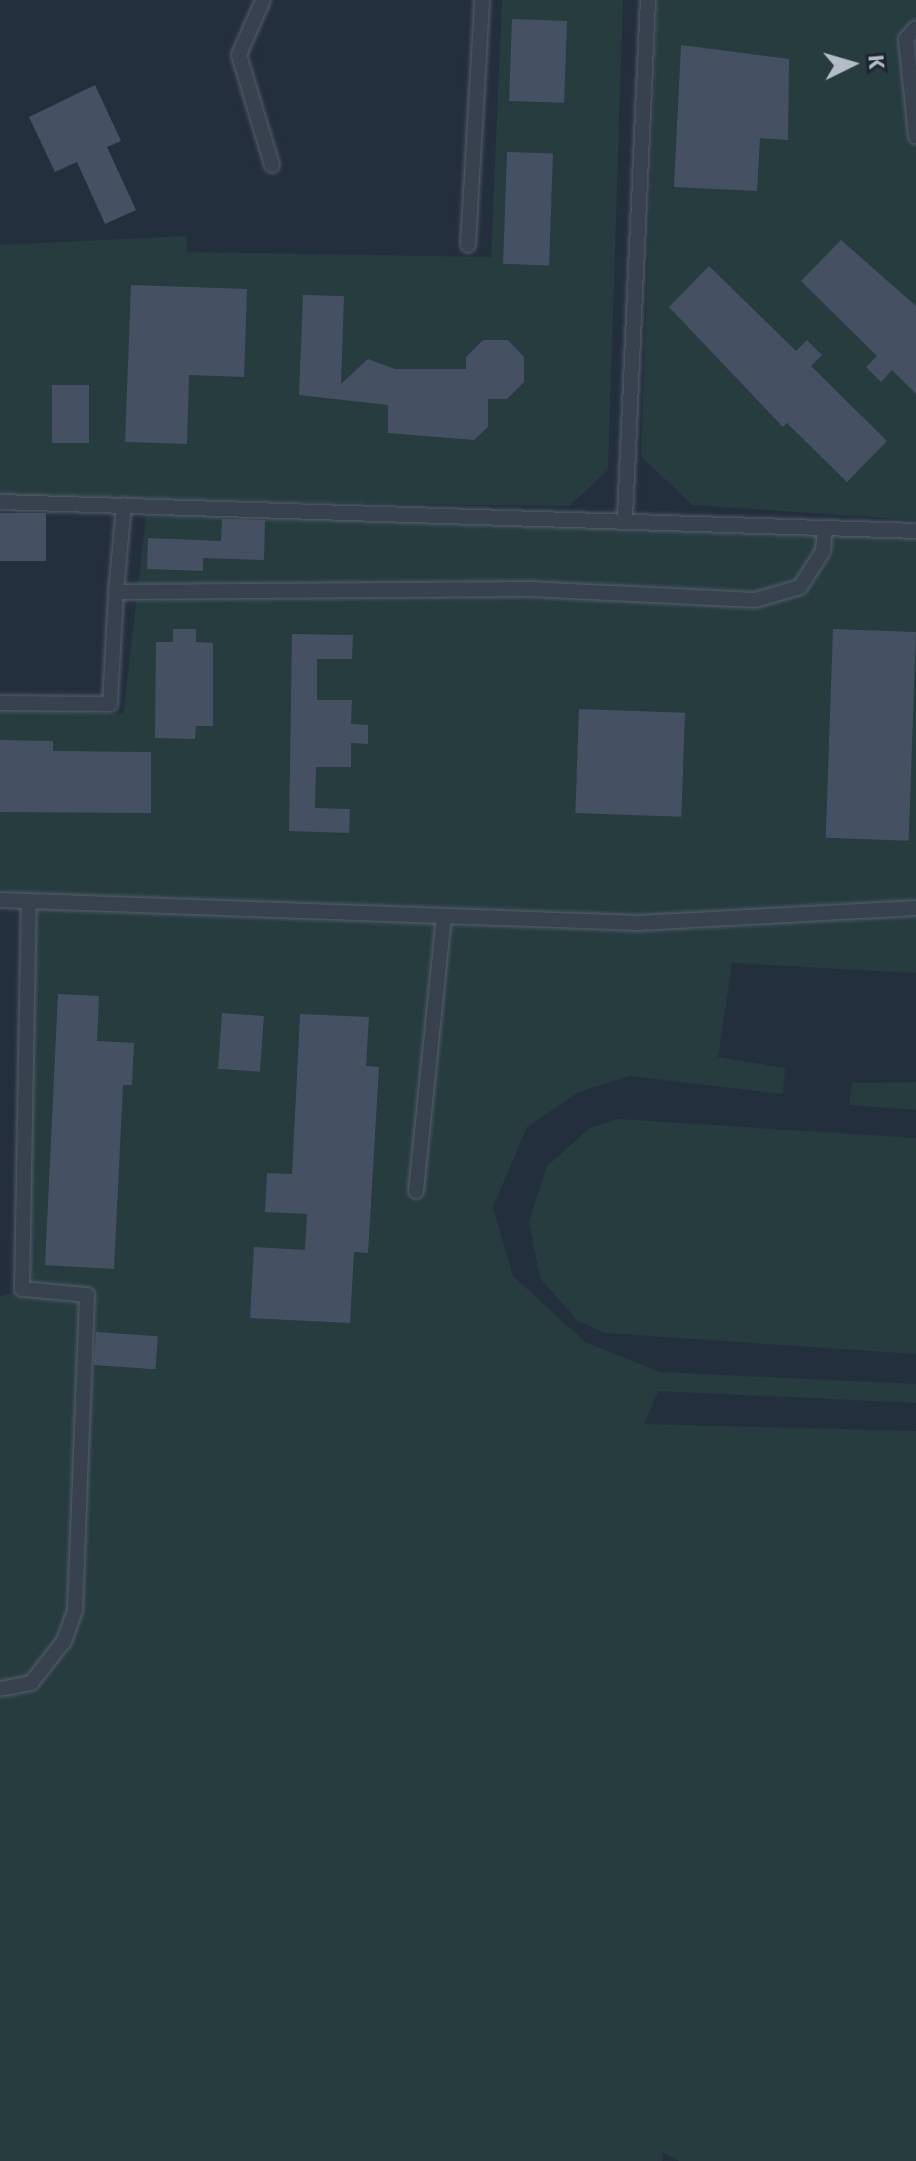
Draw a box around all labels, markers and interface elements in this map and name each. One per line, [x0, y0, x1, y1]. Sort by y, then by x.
north arrow [812, 24, 892, 104]
text: K [862, 54, 890, 70]

